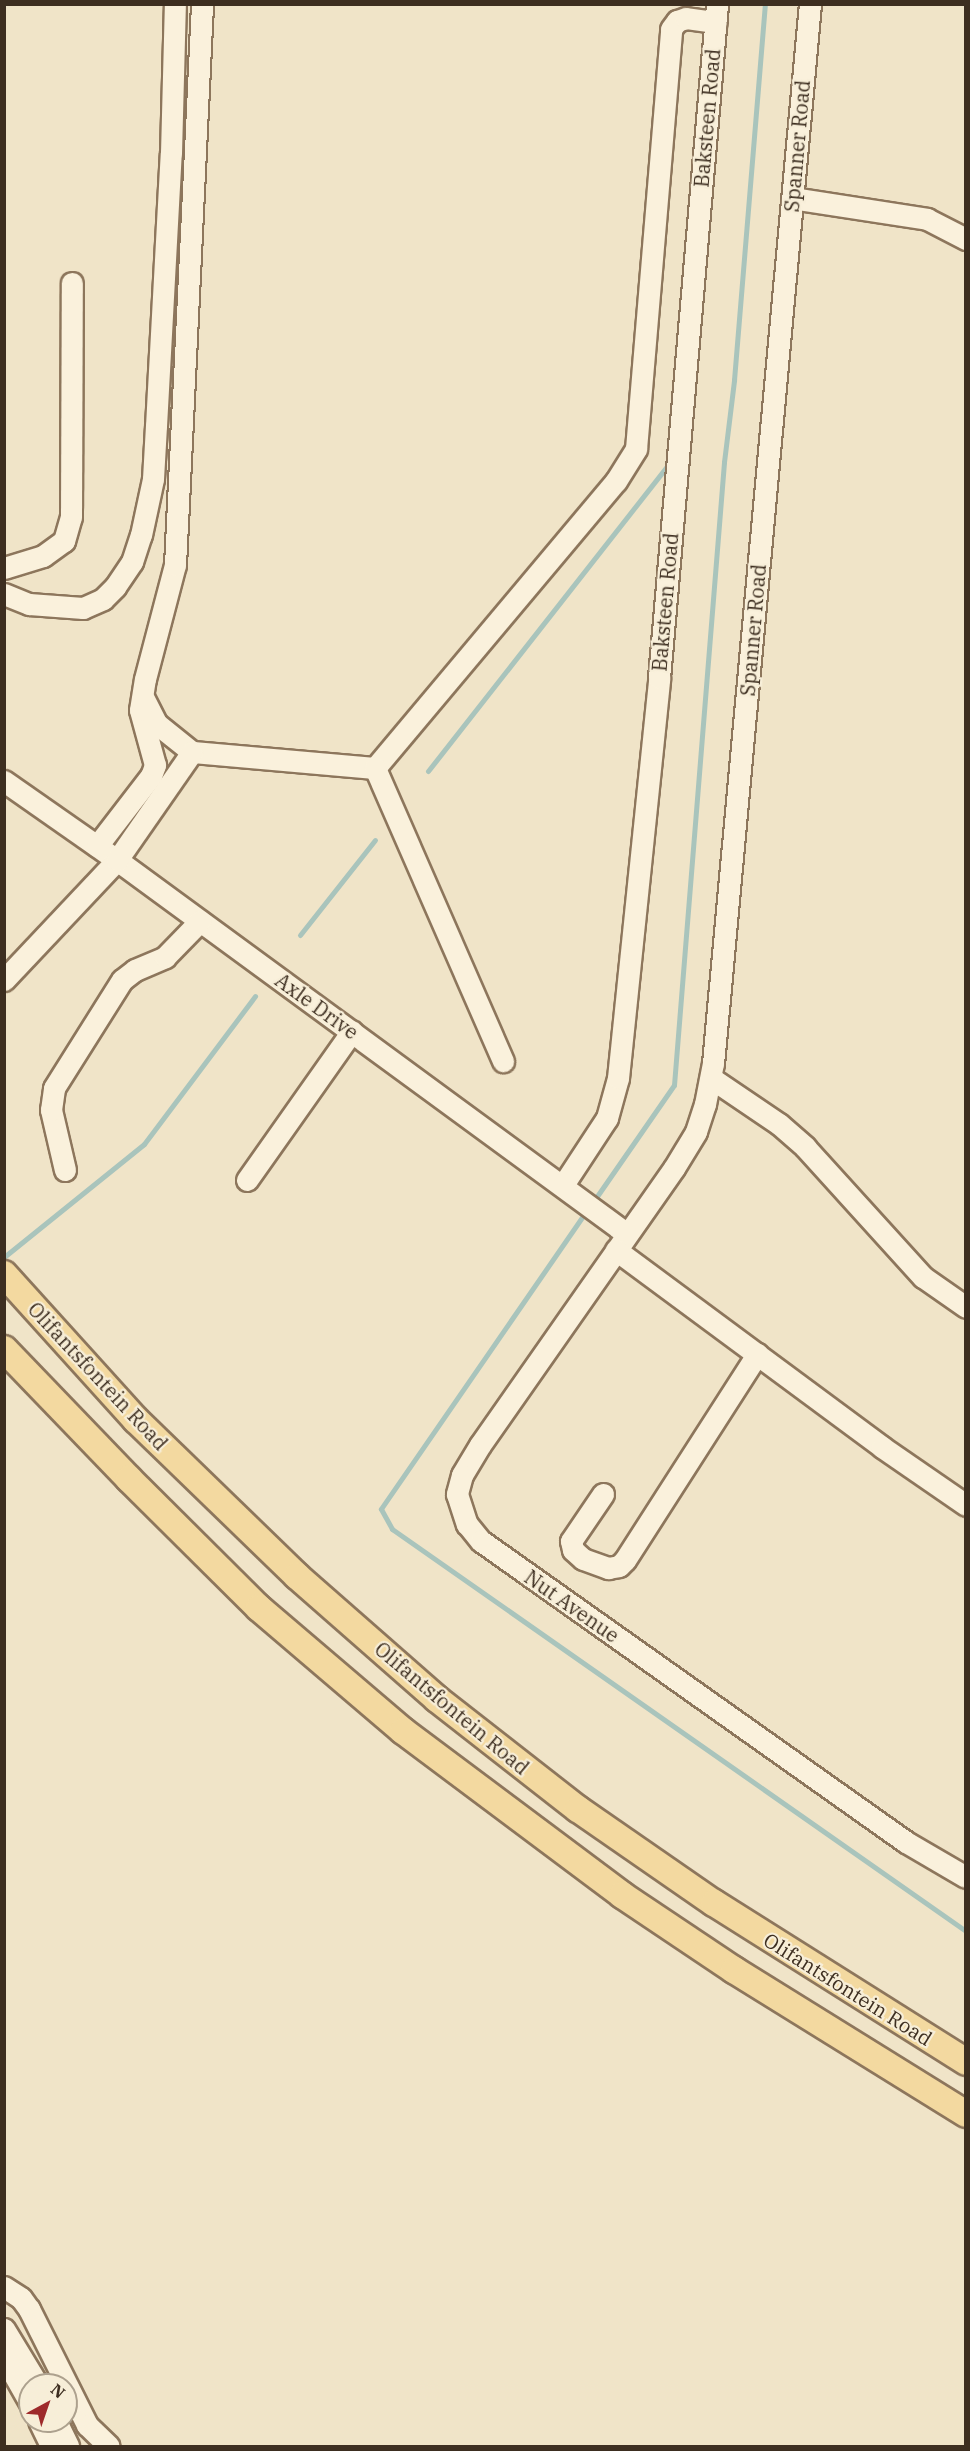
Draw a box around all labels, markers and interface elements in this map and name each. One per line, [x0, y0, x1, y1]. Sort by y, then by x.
street label: Baksteen Road [689, 48, 725, 188]
street label: Spanner Road [779, 79, 815, 213]
street label: Baksteen Road [647, 532, 683, 672]
street label: Spanner Road [735, 563, 771, 697]
street label: Axle Drive [271, 968, 363, 1044]
street label: Olifantsfontein Road [23, 1297, 173, 1455]
street label: Nut Avenue [520, 1565, 624, 1647]
street label: Olifantsfontein Road [370, 1637, 534, 1779]
street label: Olifantsfontein Road [759, 1927, 937, 2051]
north arrow [18, 2373, 78, 2433]
text: N [47, 2379, 70, 2402]

